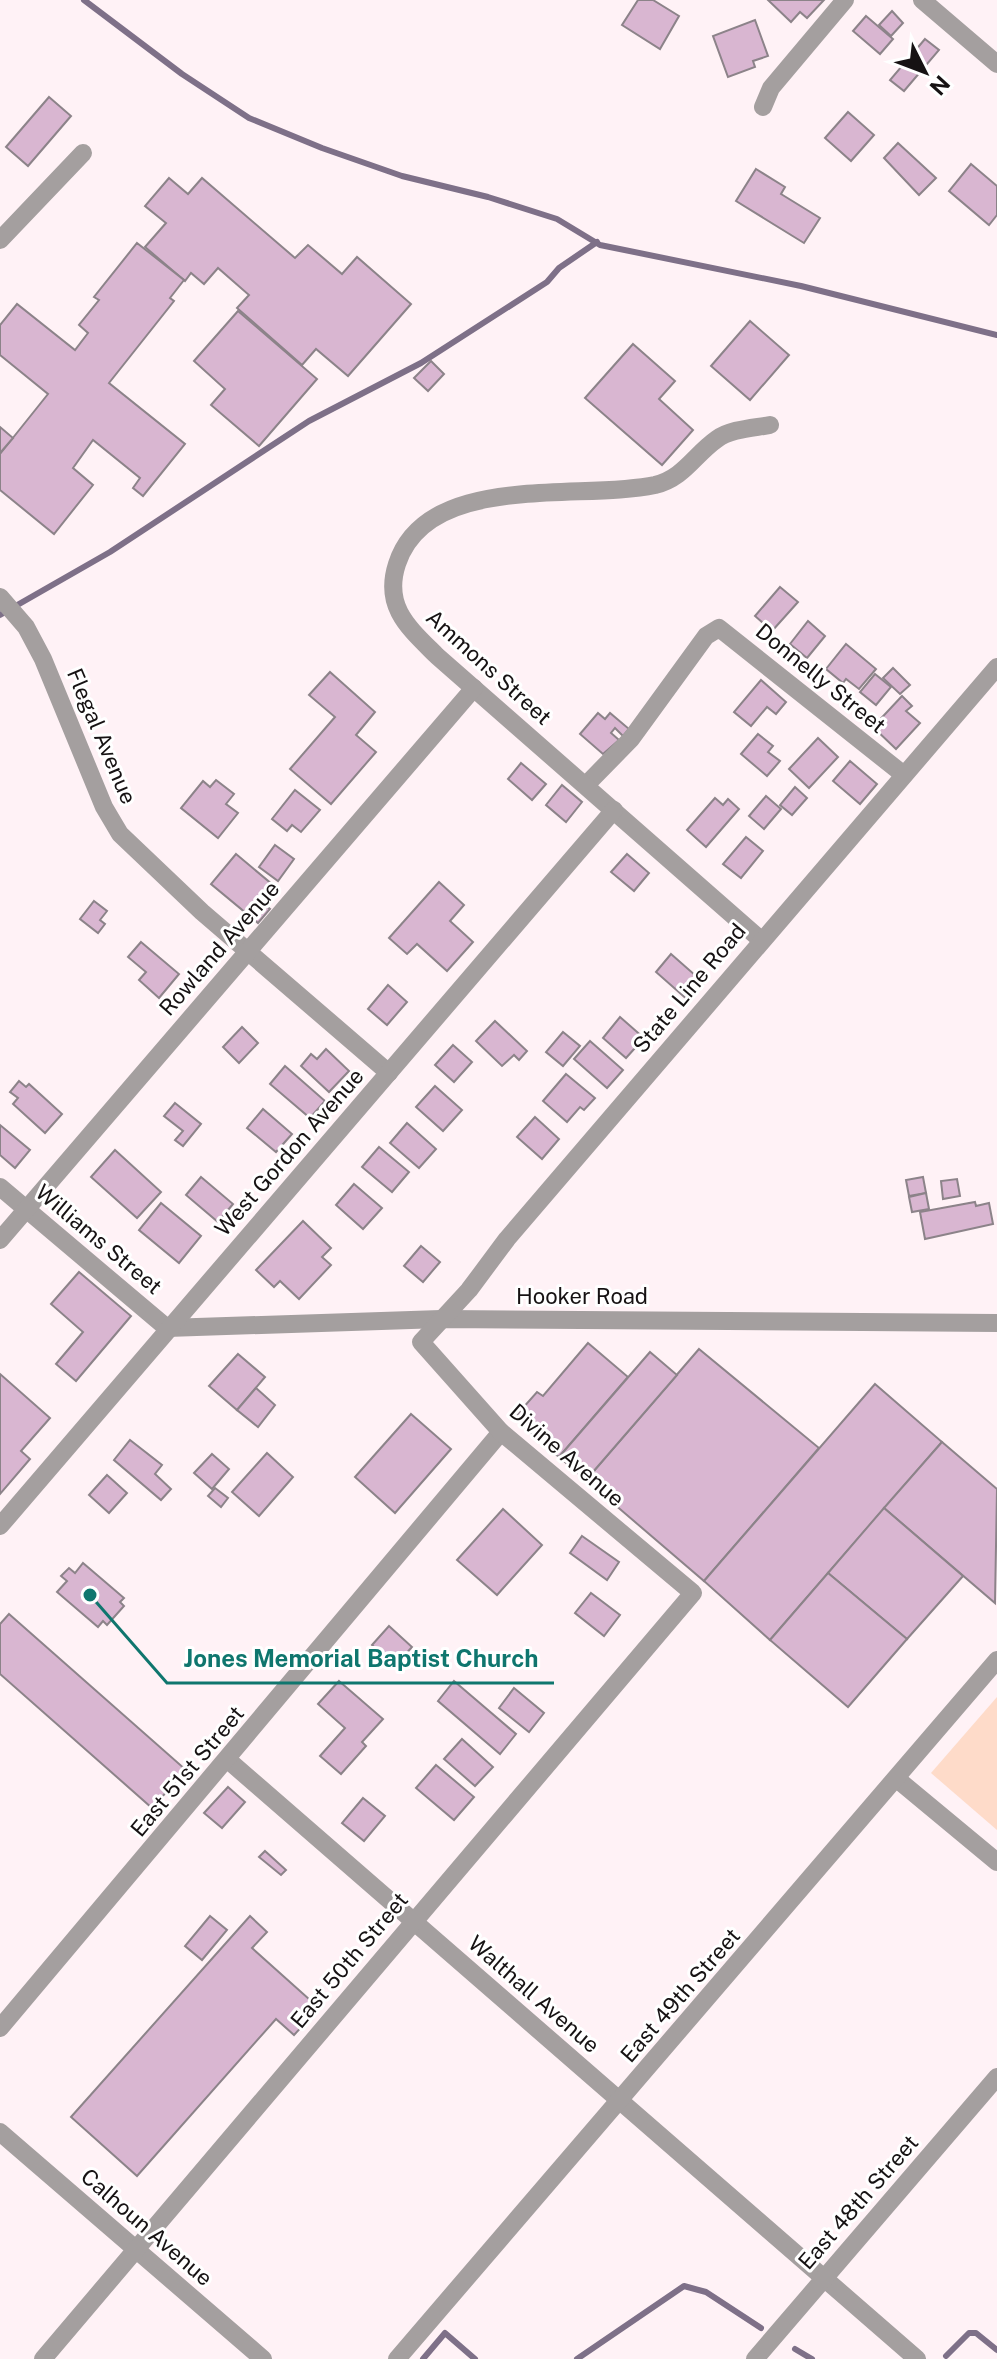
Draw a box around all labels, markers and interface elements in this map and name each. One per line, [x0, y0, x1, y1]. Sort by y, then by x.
north arrow [885, 32, 965, 112]
text: N [924, 70, 955, 100]
street label: Ammons Street [421, 604, 557, 730]
street label: Donnelly Street [751, 618, 891, 738]
street label: Flegal Avenue [62, 664, 142, 808]
street label: Rowland Avenue [154, 876, 284, 1020]
street label: State Line Road [627, 918, 751, 1058]
street label: West Gordon Avenue [209, 1063, 369, 1241]
street label: Williams Street [31, 1179, 167, 1299]
street label: Hooker Road [516, 1283, 648, 1309]
street label: Divine Avenue [504, 1398, 630, 1512]
callout: Jones Memorial Baptist Church [167, 1635, 554, 1683]
text: Jones Memorial Baptist Church [184, 1644, 538, 1672]
street label: East 51st Street [125, 1700, 249, 1842]
street label: East 50th Street [285, 1887, 413, 2033]
street label: East 49th Street [615, 1923, 745, 2067]
street label: Walthall Avenue [463, 1930, 605, 2058]
street label: East 48th Street [793, 2130, 923, 2274]
street label: Calhoun Avenue [76, 2163, 218, 2291]

